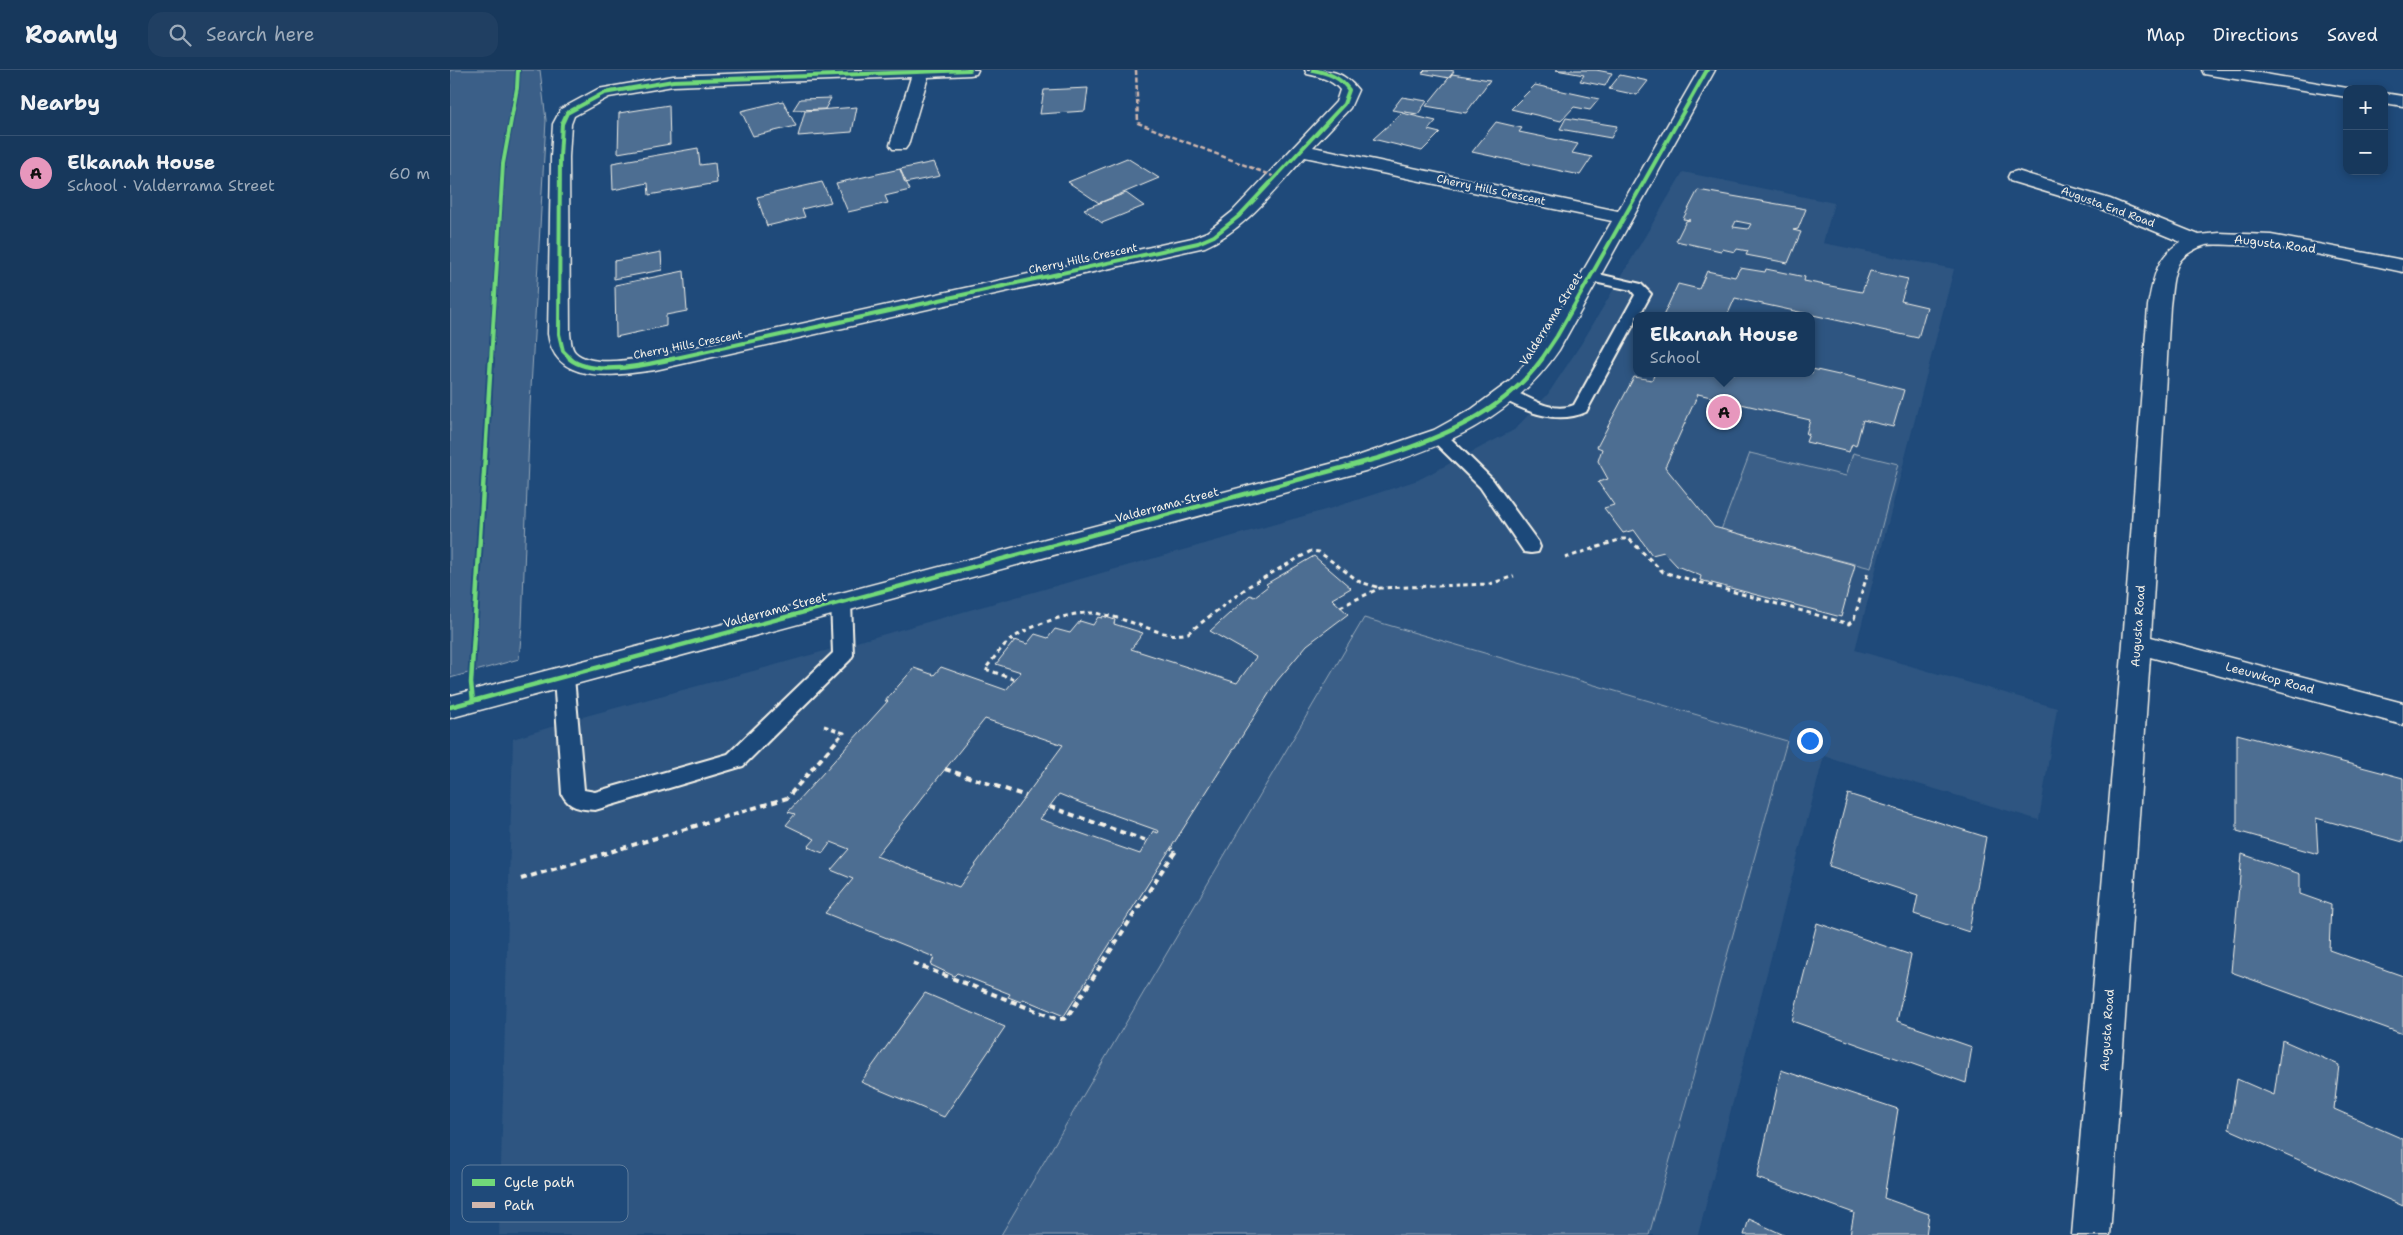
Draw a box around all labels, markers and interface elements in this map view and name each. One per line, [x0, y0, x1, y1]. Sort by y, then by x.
search box [148, 12, 498, 57]
text: Roamly [25, 19, 118, 51]
icon: search [166, 21, 194, 49]
text: Search here [206, 22, 315, 47]
text: Map [2147, 23, 2185, 47]
text: Directions [2213, 23, 2299, 47]
text: Saved [2327, 23, 2378, 47]
map controls [2343, 85, 2388, 175]
button: + [2343, 85, 2388, 130]
text: Nearby [20, 89, 100, 117]
button: − [2343, 130, 2388, 175]
text: Elkanah House [67, 150, 215, 175]
text: A [30, 163, 42, 184]
text: 60 m [389, 163, 430, 184]
street label: Cherry Hills Crescent [1435, 171, 1547, 209]
text: School · Valderrama Street [67, 175, 275, 196]
street label: Augusta End Road [2059, 183, 2157, 231]
street label: Augusta Road [2233, 231, 2317, 257]
street label: Cherry Hills Crescent [1027, 240, 1139, 278]
street label: Valderrama Street [1516, 269, 1586, 369]
popup [1633, 312, 1815, 377]
text: Elkanah House [1650, 322, 1798, 347]
street label: Cherry Hills Crescent [632, 327, 744, 363]
text: School [1650, 347, 1700, 368]
pin: A [1708, 393, 1740, 431]
street label: Valderrama Street [1113, 483, 1221, 527]
street label: Augusta Road [2127, 584, 2149, 667]
street label: Valderrama Street [721, 588, 829, 632]
street label: Leeuwkop Road [2224, 658, 2317, 698]
your location [1797, 728, 1823, 754]
street label: Augusta Road [2096, 988, 2118, 1071]
legend [462, 1165, 628, 1222]
text: Cycle path [504, 1173, 575, 1191]
text: Path [504, 1196, 535, 1214]

